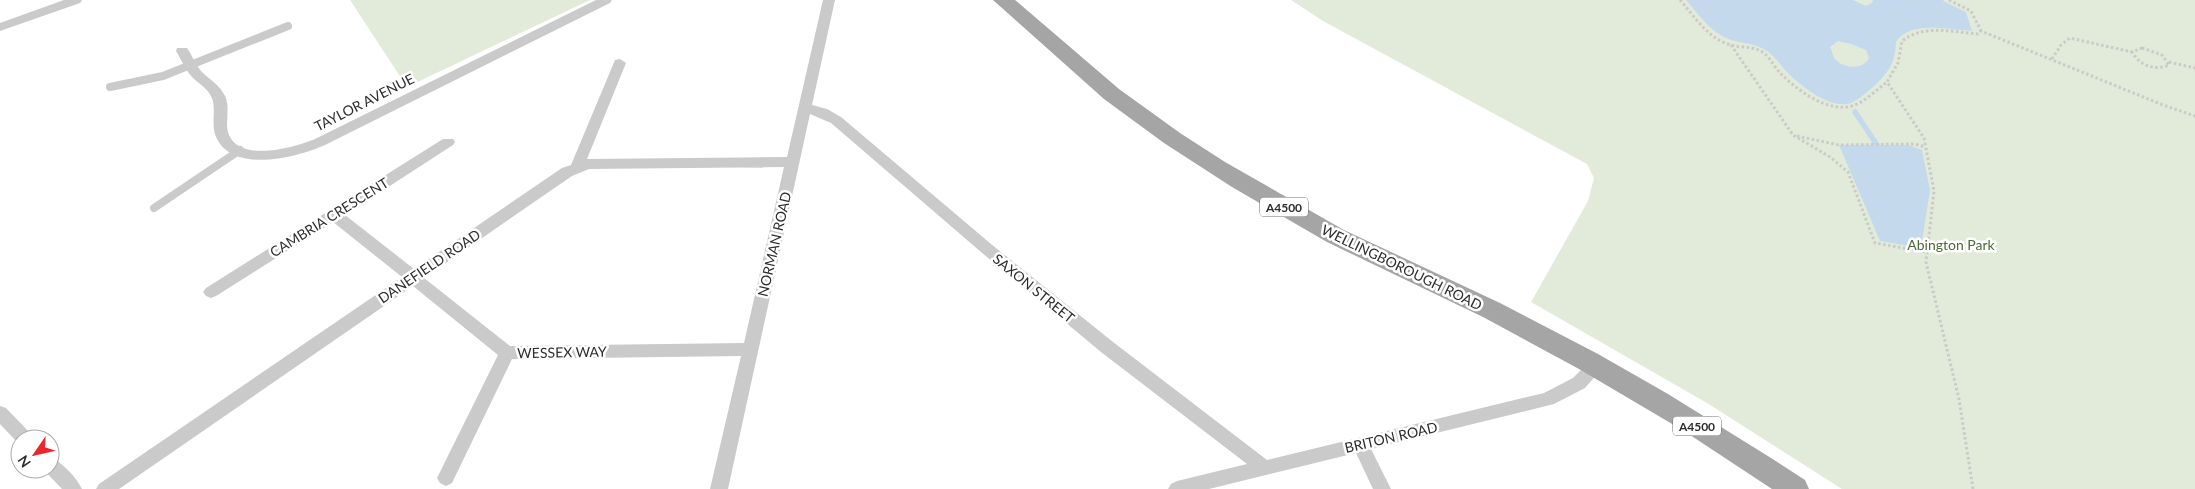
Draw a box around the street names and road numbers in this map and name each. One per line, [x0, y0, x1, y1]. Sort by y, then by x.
street label: TAYLOR AVENUE [311, 70, 417, 134]
street label: CAMBRIA CRESCENT [267, 173, 392, 260]
street label: NORMAN ROAD [754, 190, 794, 298]
road number: A4500 [1260, 198, 1308, 216]
street label: WELLINGBOROUGH ROAD [1319, 221, 1485, 313]
street label: DANEFIELD ROAD [375, 225, 483, 307]
street label: SAXON STREET [990, 250, 1079, 327]
street label: WESSEX WAY [517, 343, 607, 361]
road number: A4500 [1673, 416, 1721, 436]
street label: BRITON ROAD [1343, 418, 1439, 456]

